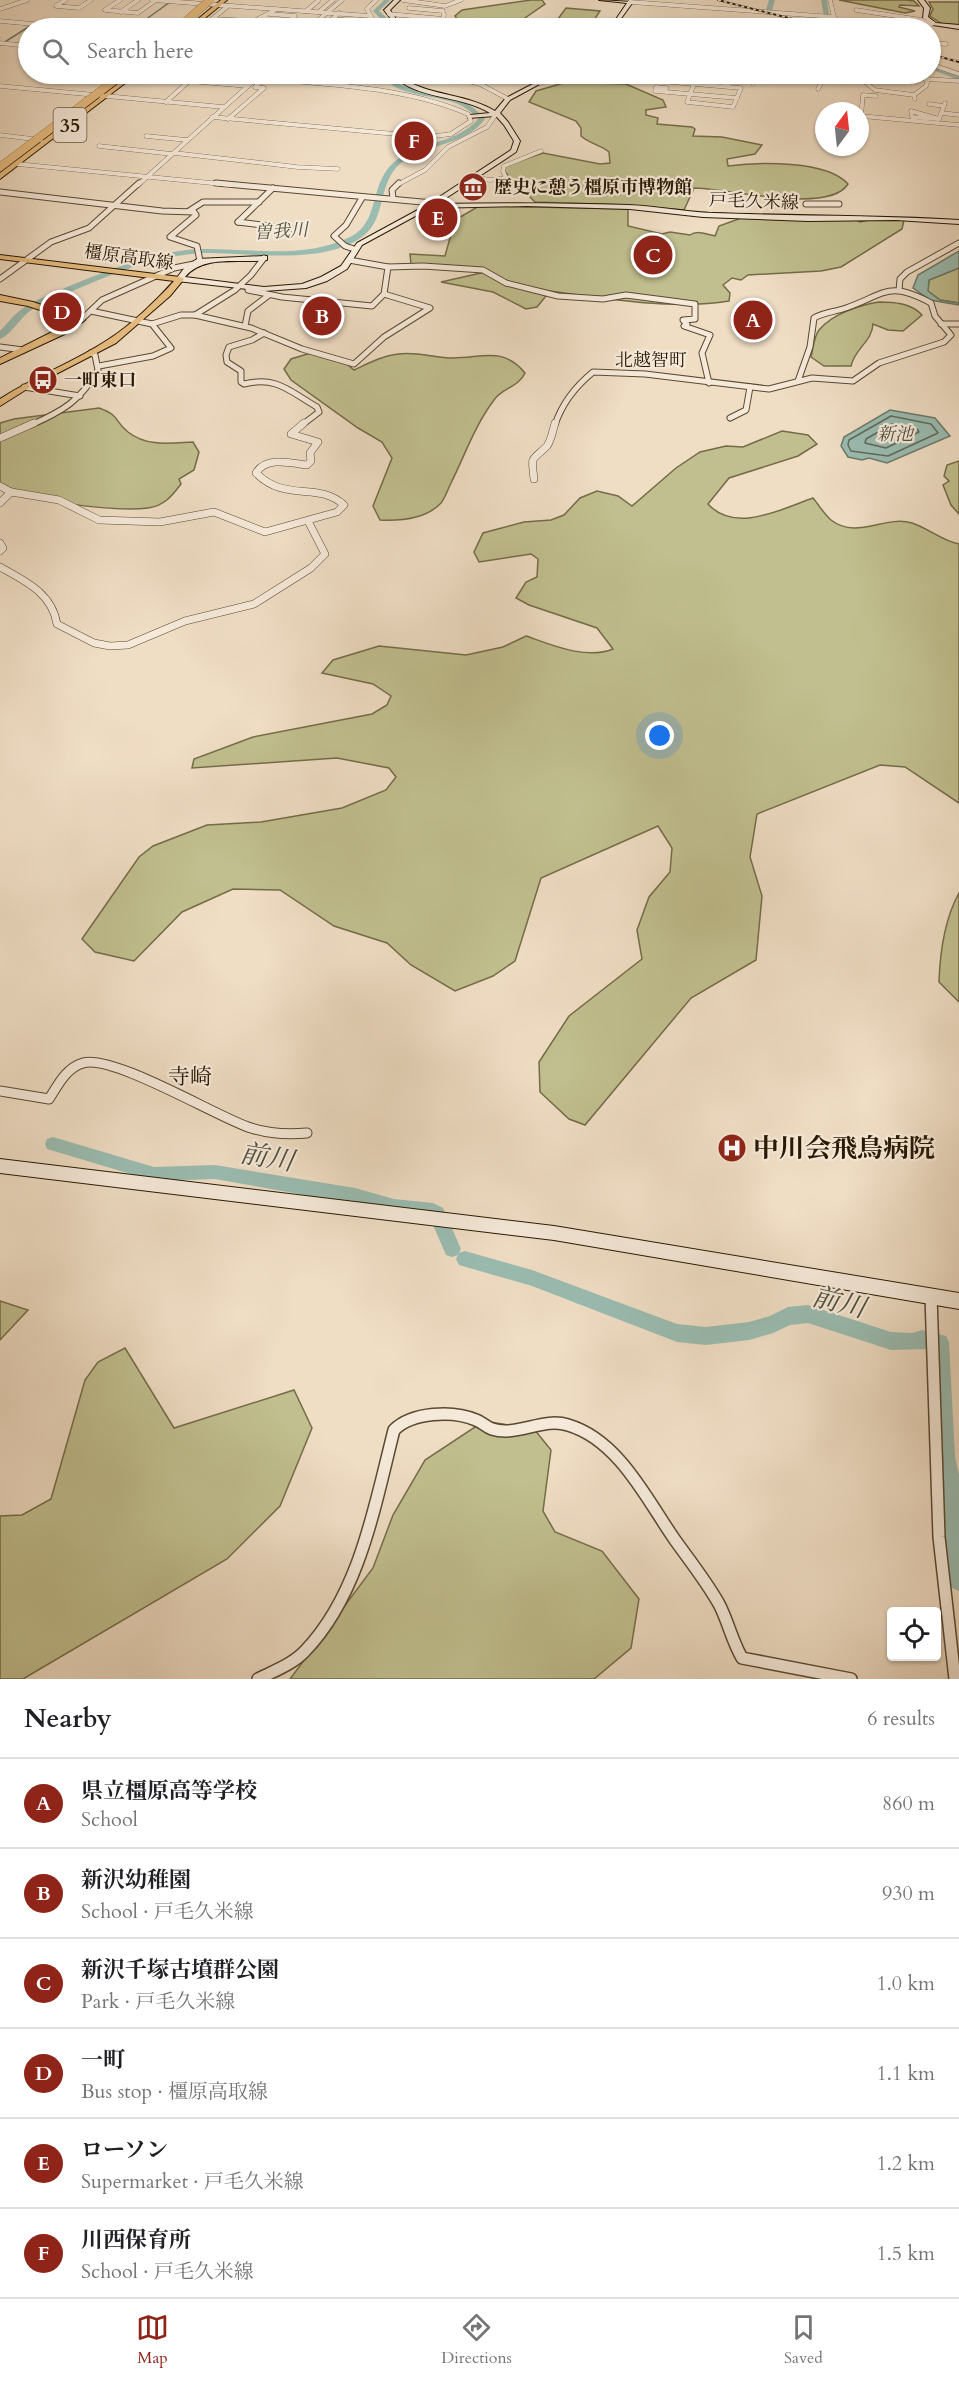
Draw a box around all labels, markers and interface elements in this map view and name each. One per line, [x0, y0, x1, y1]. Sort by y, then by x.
search box [18, 18, 941, 84]
icon: search [39, 35, 72, 68]
text: Search here [87, 36, 194, 66]
north arrow [815, 102, 869, 156]
road number: 35 [54, 108, 86, 142]
pin: F [394, 118, 434, 164]
museum icon: 歴史に憩う橿原市博物館 [457, 171, 489, 203]
place label: 歴史に憩う橿原市博物館 [494, 175, 692, 200]
street label: 戸毛久米線 [709, 187, 799, 216]
pin: E [418, 196, 458, 240]
water label: 曽我川 [253, 217, 311, 245]
pin: C [634, 232, 672, 278]
street label: 橿原高取線 [83, 239, 175, 276]
pin: D [42, 290, 82, 334]
pin: B [302, 294, 342, 338]
pin: A [734, 298, 772, 342]
district label: 北越智町 [615, 348, 687, 373]
bus stop icon: 一町東口 [27, 364, 59, 396]
place label: 一町東口 [64, 368, 136, 393]
water label: 新池 [877, 422, 915, 447]
your location [645, 721, 674, 750]
district label: 寺崎 [168, 1062, 212, 1092]
place label: 中川会飛鳥病院 [753, 1131, 935, 1166]
hospital icon: 中川会飛鳥病院 [716, 1132, 748, 1164]
water label: 前川 [237, 1135, 300, 1181]
water label: 前川 [808, 1278, 872, 1328]
map controls [887, 1607, 941, 1661]
button: locate [887, 1607, 941, 1661]
text: Nearby [24, 1701, 112, 1736]
text: 6 results [867, 1705, 935, 1732]
text: 県立橿原高等学校 [81, 1776, 257, 1806]
text: A [36, 1790, 51, 1817]
text: 860 m [882, 1790, 935, 1817]
text: School [81, 1806, 138, 1833]
text: 新沢幼稚園 [81, 1865, 191, 1895]
text: B [36, 1880, 51, 1907]
text: 930 m [882, 1880, 935, 1907]
text: School · 戸毛久米線 [81, 1898, 254, 1925]
text: 新沢千塚古墳群公園 [81, 1955, 279, 1985]
text: C [36, 1970, 51, 1997]
text: 1.0 km [876, 1970, 935, 1997]
text: Park · 戸毛久米線 [81, 1988, 235, 2015]
text: 一町 [81, 2045, 125, 2075]
text: D [35, 2060, 52, 2087]
text: 1.1 km [876, 2060, 935, 2087]
text: Bus stop · 橿原高取線 [81, 2078, 268, 2105]
text: ローソン [81, 2135, 168, 2165]
text: E [37, 2150, 50, 2177]
text: 1.2 km [876, 2150, 935, 2177]
text: Supermarket · 戸毛久米線 [81, 2168, 304, 2195]
text: 川西保育所 [81, 2225, 191, 2255]
text: F [38, 2240, 49, 2267]
text: 1.5 km [876, 2240, 935, 2267]
text: School · 戸毛久米線 [81, 2258, 254, 2285]
tab: Map [136, 2311, 169, 2369]
tab: Directions [441, 2311, 512, 2369]
tab: Saved [784, 2311, 823, 2369]

